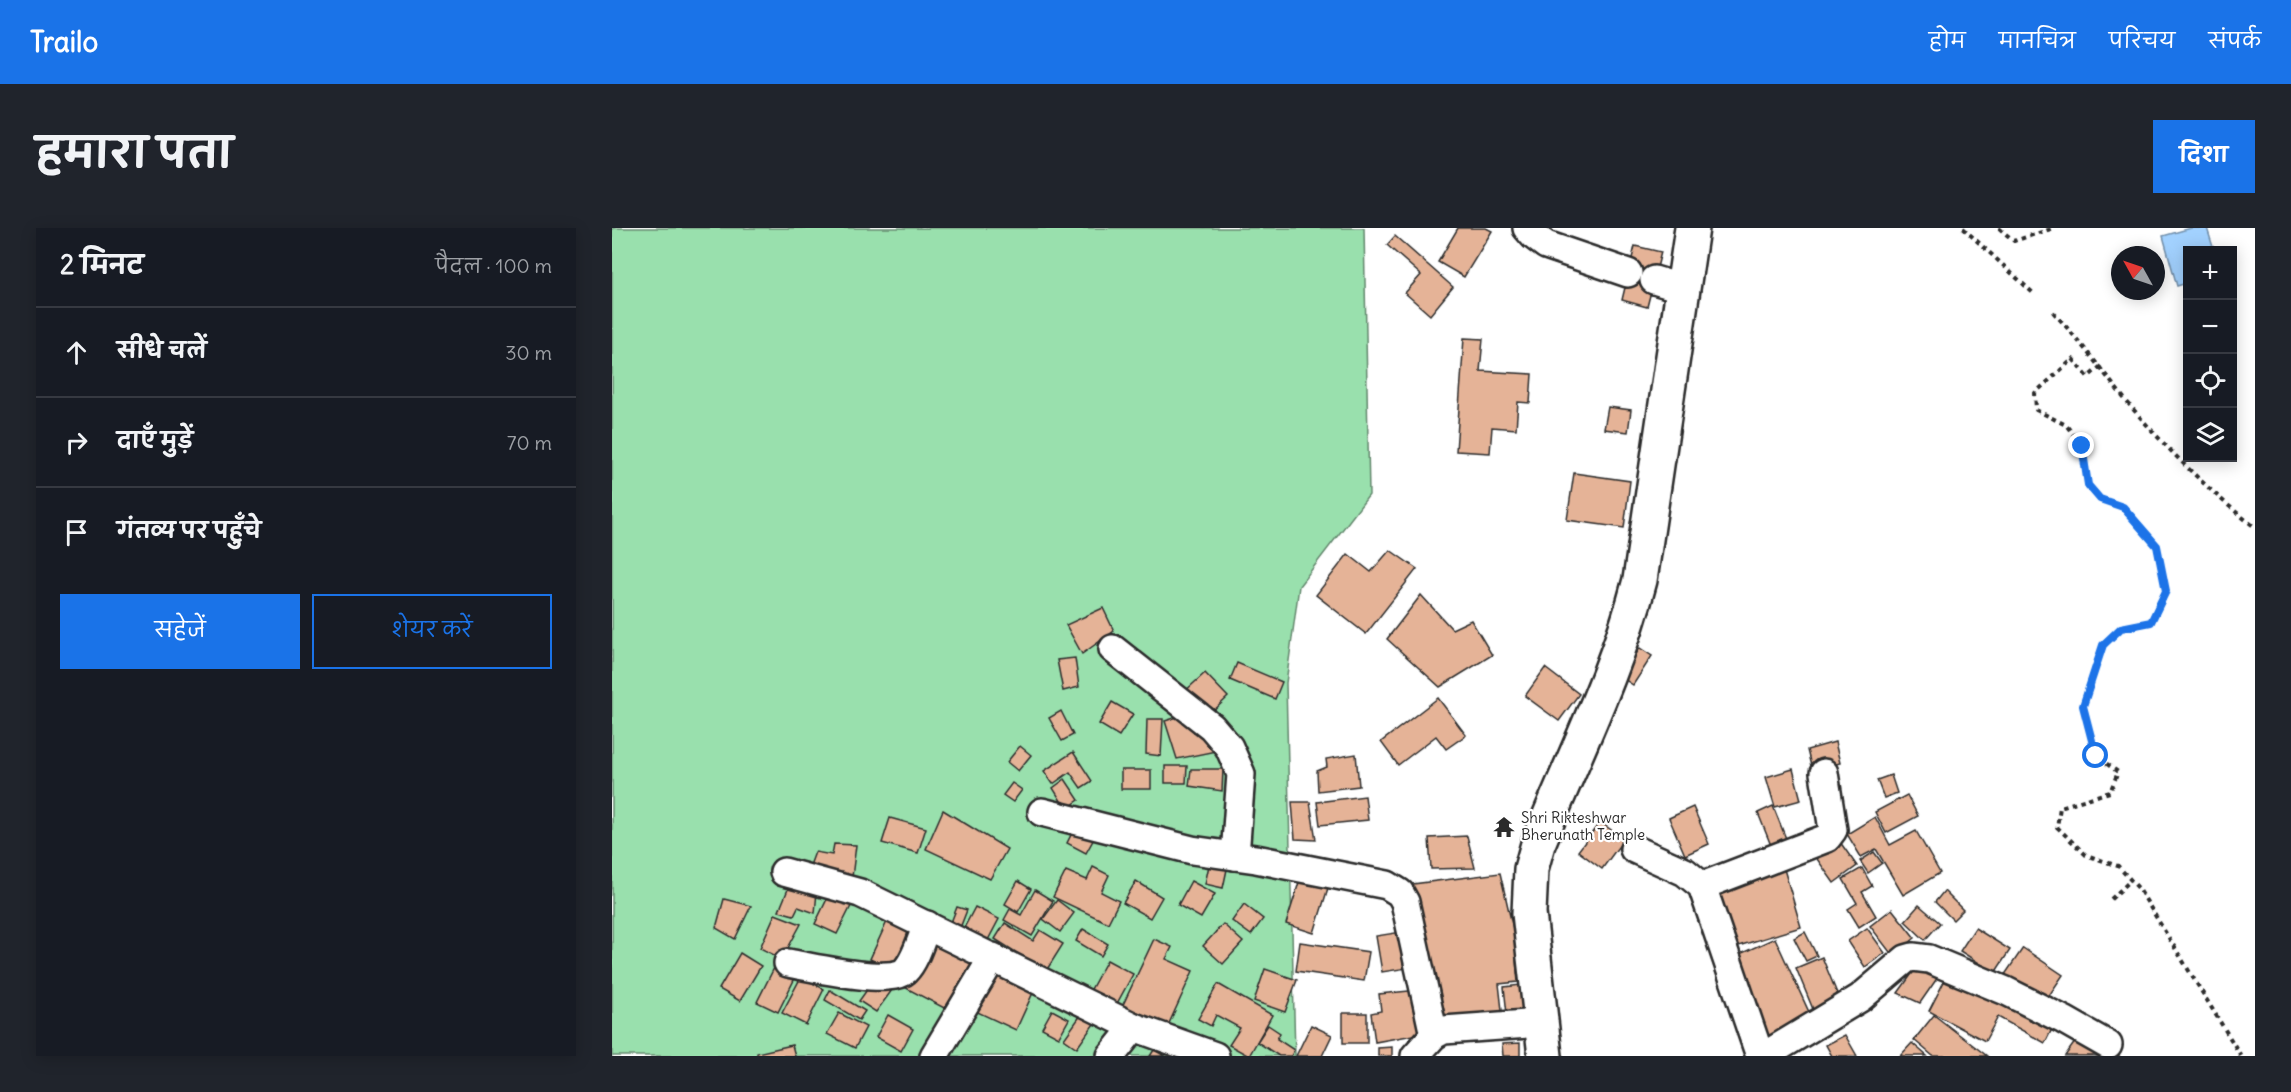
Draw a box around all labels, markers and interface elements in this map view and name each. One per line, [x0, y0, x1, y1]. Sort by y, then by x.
text: Trailo [30, 24, 98, 60]
text: होम [1929, 27, 1966, 54]
text: मानचित्र [1999, 27, 2076, 54]
text: परिचय [2109, 27, 2175, 54]
text: संपर्क [2208, 27, 2261, 54]
button: दिशा [2153, 120, 2255, 193]
text: हमारा पता [36, 126, 233, 178]
north arrow [2111, 246, 2165, 300]
map controls [2183, 246, 2237, 462]
button: + [2183, 246, 2237, 300]
text: 2 मिनट [60, 248, 144, 281]
text: पैदल · 100 m [435, 253, 552, 278]
button: − [2183, 300, 2237, 354]
icon: ahead [60, 336, 93, 369]
text: सीधे चलें [117, 336, 207, 364]
text: 30 m [505, 340, 552, 365]
button: locate [2183, 354, 2237, 408]
button: layers [2183, 408, 2237, 462]
icon: right [60, 426, 93, 459]
text: दाएँ मुड़ें [117, 426, 193, 454]
text: 70 m [507, 430, 552, 455]
route end [2068, 432, 2094, 458]
icon: arrive [60, 516, 93, 549]
text: गंतव्य पर पहुँचे [117, 516, 261, 544]
button: सहेजें [60, 594, 300, 669]
button: शेयर करें [312, 594, 552, 669]
route start [2082, 742, 2108, 768]
place label: Shri Rikteshwar Bherunath Temple [1521, 808, 1645, 844]
temple icon: Shri Rikteshwar Bherunath Temple [1492, 815, 1516, 839]

